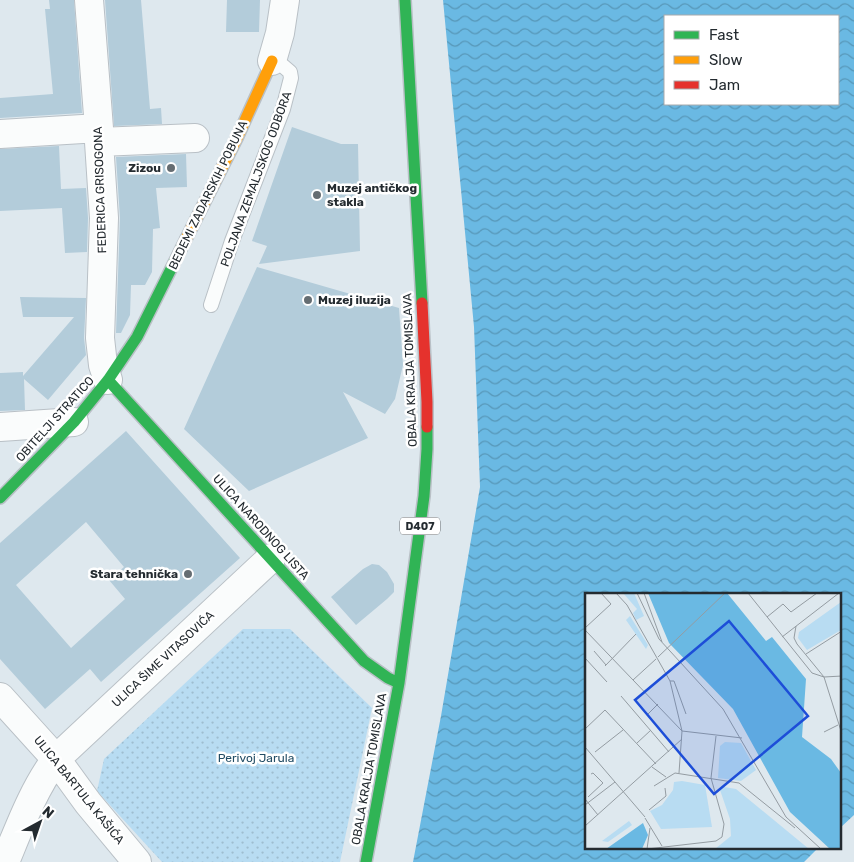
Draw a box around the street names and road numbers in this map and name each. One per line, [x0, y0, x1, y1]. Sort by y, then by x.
street label: POLJANA ZEMALJSKOG ODBORA [218, 90, 294, 268]
street label: BEDEMI ZADARSKIH POBUNA [166, 118, 250, 272]
street label: FEDERICA GRISOGONA [91, 126, 109, 254]
street label: OBALA KRALJA TOMISLAVA [400, 293, 420, 447]
street label: OBITELJI STRATICO [13, 373, 97, 465]
street label: ULICA NARODNOG LISTA [210, 472, 312, 582]
road number: D407 [400, 518, 440, 534]
street label: ULICA ŠIME VITASOVIĆA [109, 608, 217, 710]
street label: OBALA KRALJA TOMISLAVA [349, 692, 389, 846]
street label: ULICA BARTULA KAŠIĆA [31, 733, 127, 847]

